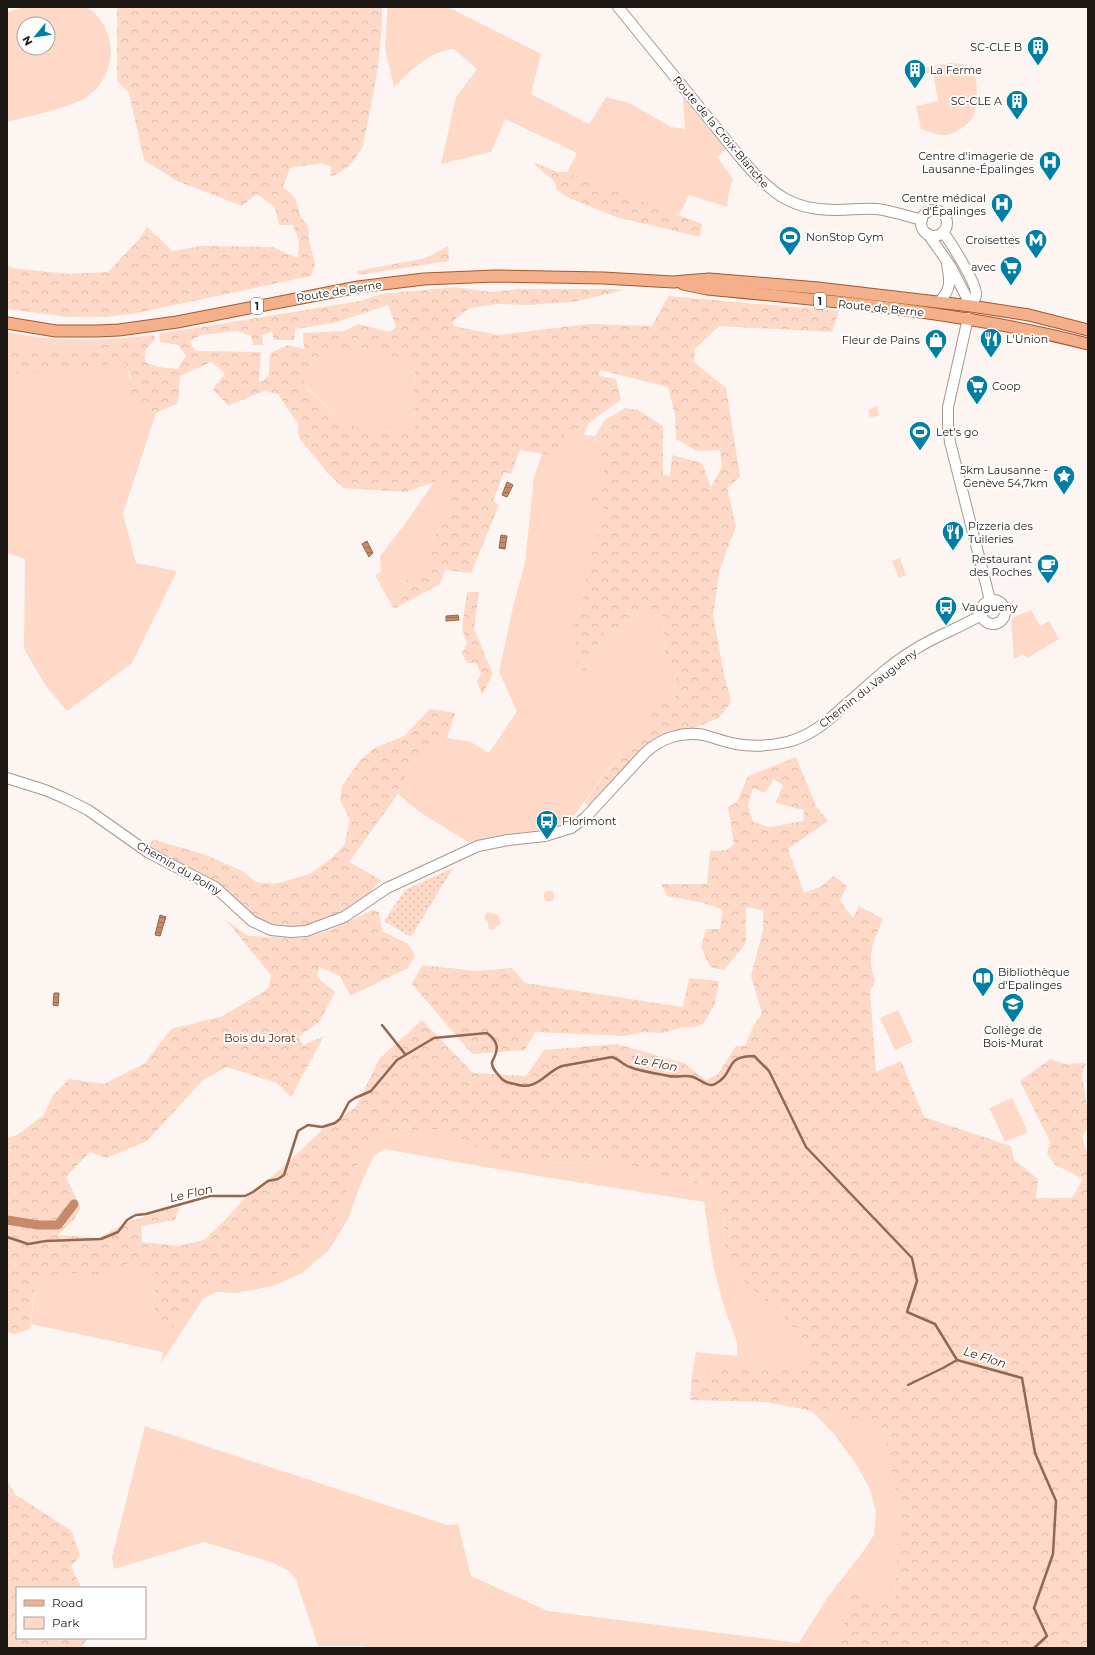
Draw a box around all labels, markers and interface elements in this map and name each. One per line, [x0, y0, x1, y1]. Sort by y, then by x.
north arrow [16, 16, 56, 56]
text: N [19, 34, 36, 48]
building icon: SC-CLE B [1025, 34, 1051, 67]
place label: SC-CLE B [970, 40, 1022, 54]
building icon: La Ferme [902, 57, 928, 90]
place label: La Ferme [930, 63, 982, 77]
street label: Route de la Croix-Blanche [670, 73, 772, 191]
building icon: SC-CLE A [1004, 88, 1030, 121]
place label: SC-CLE A [951, 94, 1002, 108]
place label: Centre d'imagerie de Lausanne-Épalinges [918, 149, 1035, 176]
hospital icon: Centre d'imagerie de Lausanne-Épalinges [1037, 149, 1063, 182]
place label: Centre médical d'Épalinges [902, 191, 987, 218]
hospital icon: Centre médical d'Épalinges [989, 191, 1015, 224]
sports icon: NonStop Gym [777, 224, 803, 257]
metro station icon: Croisettes [1023, 227, 1049, 260]
place label: NonStop Gym [806, 230, 884, 244]
place label: Croisettes [965, 233, 1021, 247]
supermarket icon: avec [998, 254, 1024, 287]
place label: avec [971, 260, 996, 274]
street label: Route de Berne [295, 277, 383, 305]
road number: 1 [814, 293, 826, 309]
street label: Route de Berne [837, 297, 925, 320]
road number: 1 [251, 298, 263, 314]
restaurant icon: L'Union [978, 326, 1004, 359]
shop icon: Fleur de Pains [923, 327, 949, 360]
place label: L'Union [1006, 332, 1048, 346]
place label: Fleur de Pains [842, 333, 921, 347]
supermarket icon: Coop [964, 373, 990, 406]
place label: Coop [992, 379, 1021, 393]
sports icon: Let's go [907, 419, 933, 452]
place label: Let's go [936, 425, 979, 439]
place label: 5km Lausanne - Genève 54,7km [960, 463, 1048, 490]
place icon: 5km Lausanne - Genève 54,7km [1051, 463, 1077, 496]
restaurant icon: Pizzeria des Tuileries [940, 519, 966, 552]
place label: Pizzeria des Tuileries [968, 519, 1033, 546]
place label: Restaurant des Roches [969, 552, 1033, 579]
cafe icon: Restaurant des Roches [1035, 552, 1061, 585]
bus stop icon: Vaugueny [933, 594, 959, 627]
place label: Vaugueny [962, 600, 1018, 614]
street label: Chemin du Vaugueny [816, 645, 920, 731]
bus stop icon: Florimont [534, 808, 560, 841]
place label: Florimont [562, 814, 617, 828]
street label: Chemin du Polny [134, 838, 224, 898]
library icon: Bibliothèque d'Epalinges [970, 965, 996, 998]
place label: Bibliothèque d'Epalinges [998, 965, 1070, 992]
school or university icon: Collège de Bois-Murat [1000, 991, 1026, 1024]
place label: Collège de Bois-Murat [983, 1023, 1044, 1050]
park label: Bois du Jorat [224, 1031, 296, 1045]
water label: Le Flon [633, 1051, 679, 1075]
water label: Le Flon [168, 1181, 214, 1205]
water label: Le Flon [962, 1343, 1008, 1371]
legend [16, 1587, 146, 1639]
text: Road [52, 1595, 83, 1610]
text: Park [52, 1615, 80, 1630]

